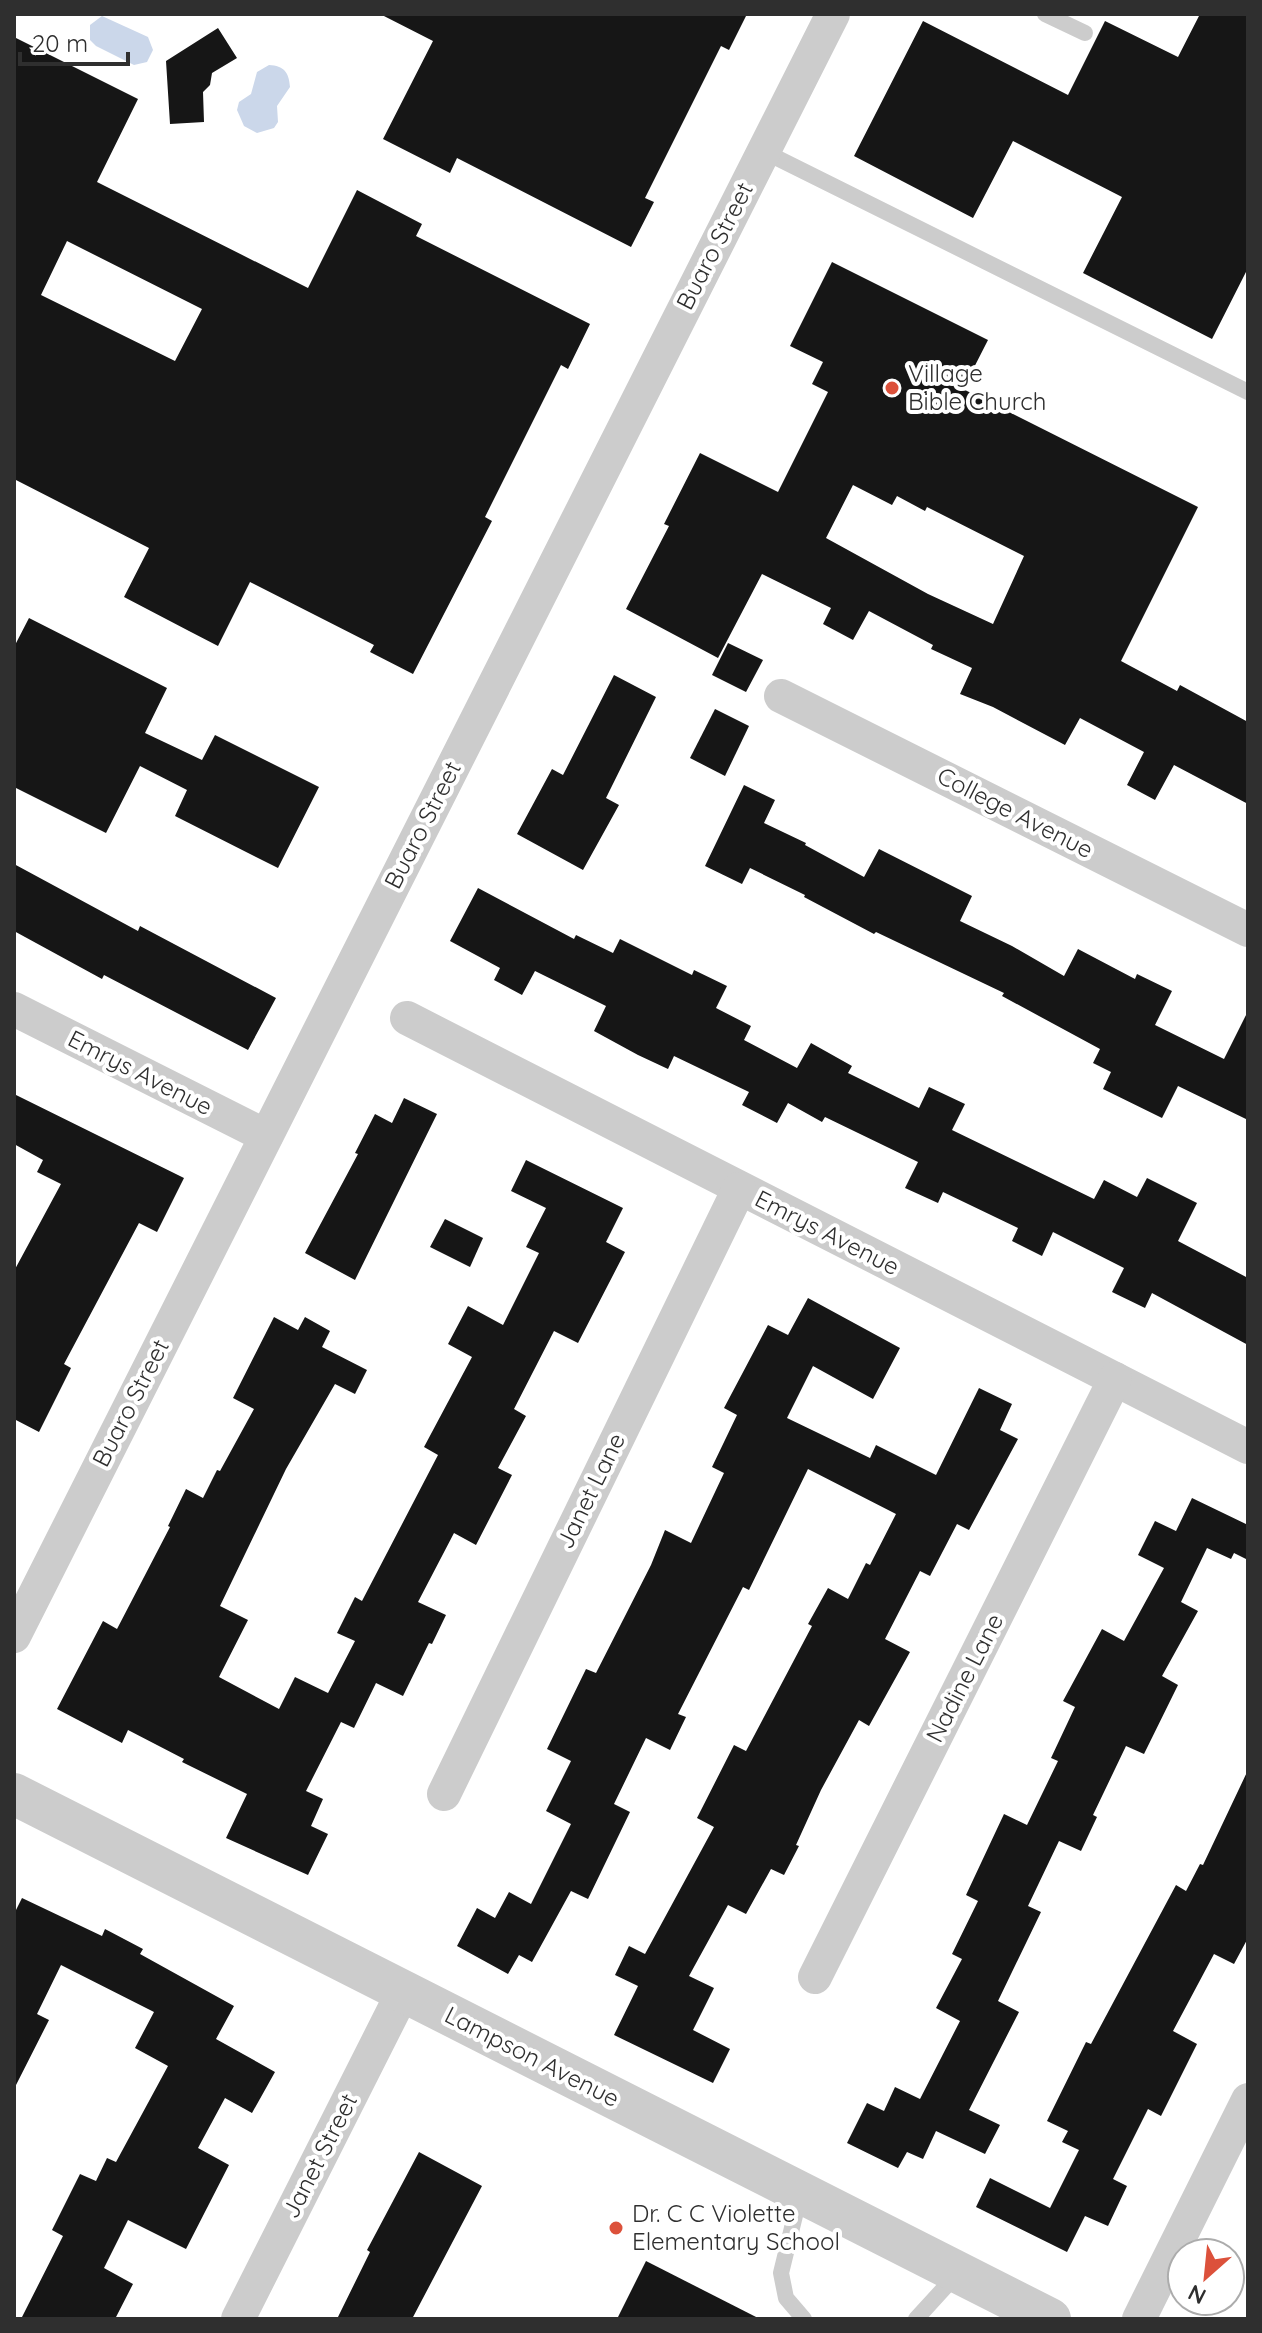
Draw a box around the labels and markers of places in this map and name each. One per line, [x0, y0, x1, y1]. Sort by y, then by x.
place label: Village Bible Church [908, 358, 1046, 416]
marker: Village Bible Church [883, 379, 901, 397]
place label: Dr. C C Violette Elementary School [632, 2198, 840, 2256]
marker: Dr. C C Violette Elementary School [607, 2219, 625, 2237]

